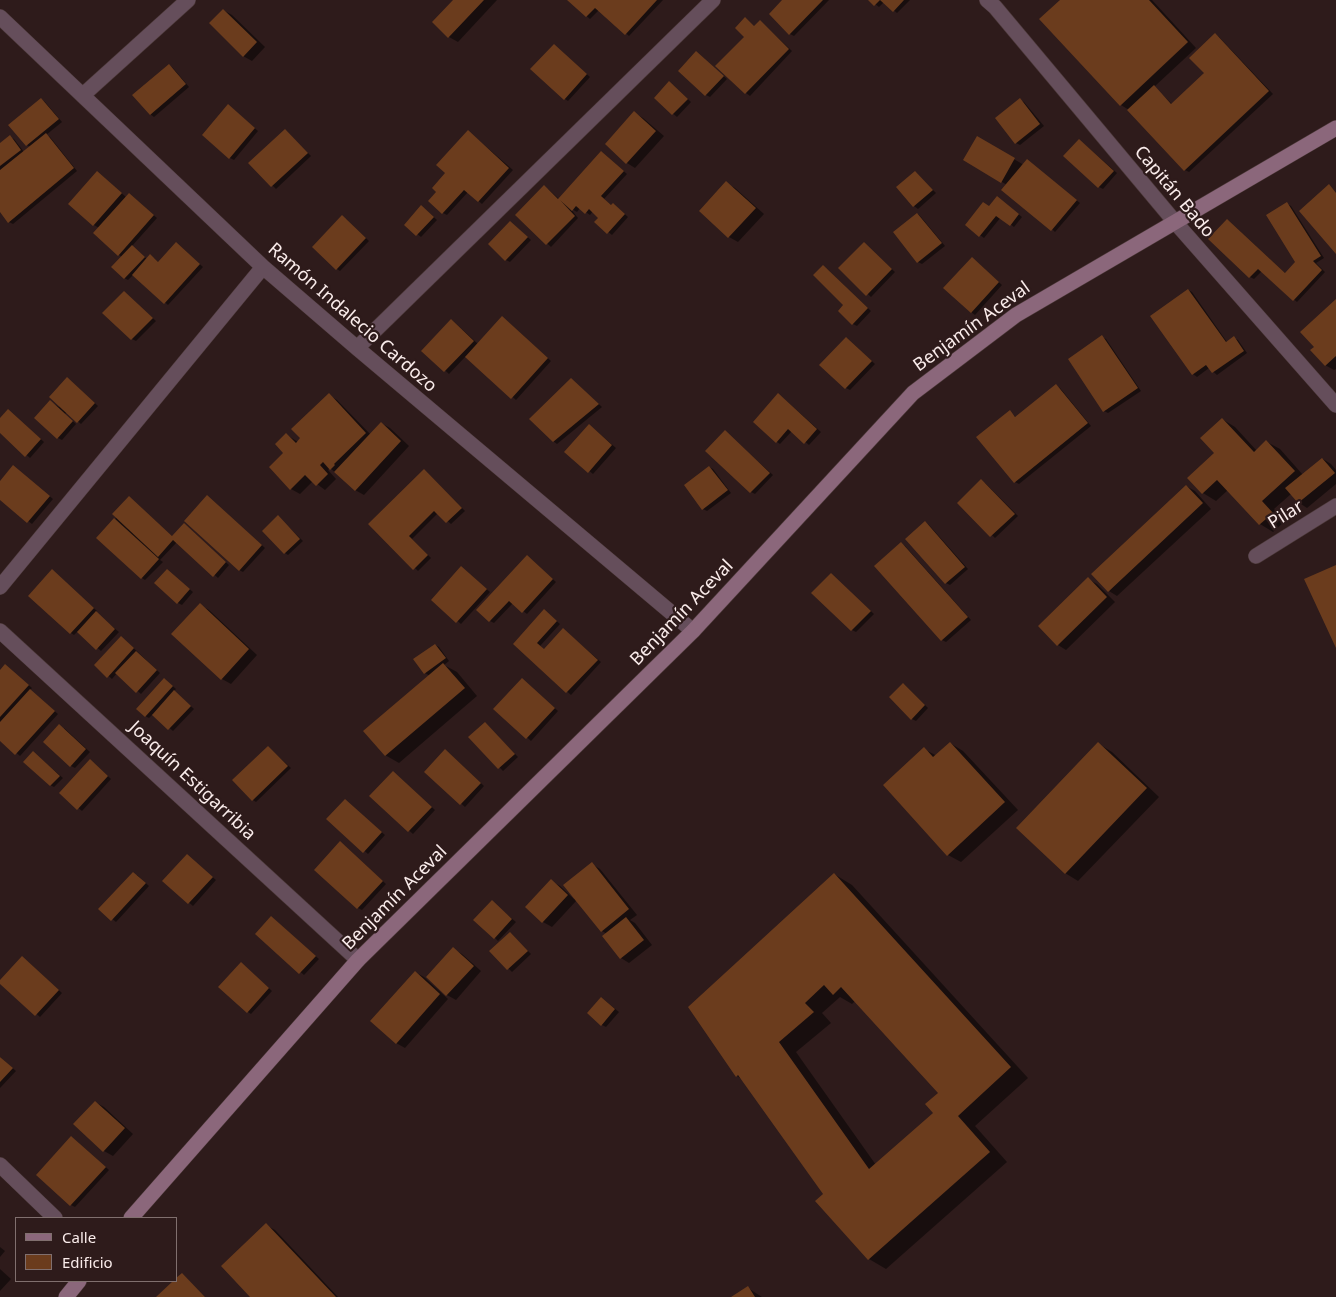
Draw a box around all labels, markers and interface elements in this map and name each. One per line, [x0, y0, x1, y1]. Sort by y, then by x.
street label: Capitán Bado [1129, 142, 1219, 242]
street label: Ramón Indalecio Cardozo [263, 239, 441, 397]
street label: Benjamín Aceval [909, 277, 1035, 377]
street label: Pilar [1264, 496, 1308, 534]
street label: Benjamín Aceval [626, 556, 738, 670]
street label: Joaquín Estigarribia [124, 717, 260, 845]
street label: Benjamín Aceval [338, 841, 452, 955]
legend [15, 1217, 178, 1282]
text: Calle [62, 1227, 96, 1247]
text: Edificio [62, 1252, 113, 1272]

